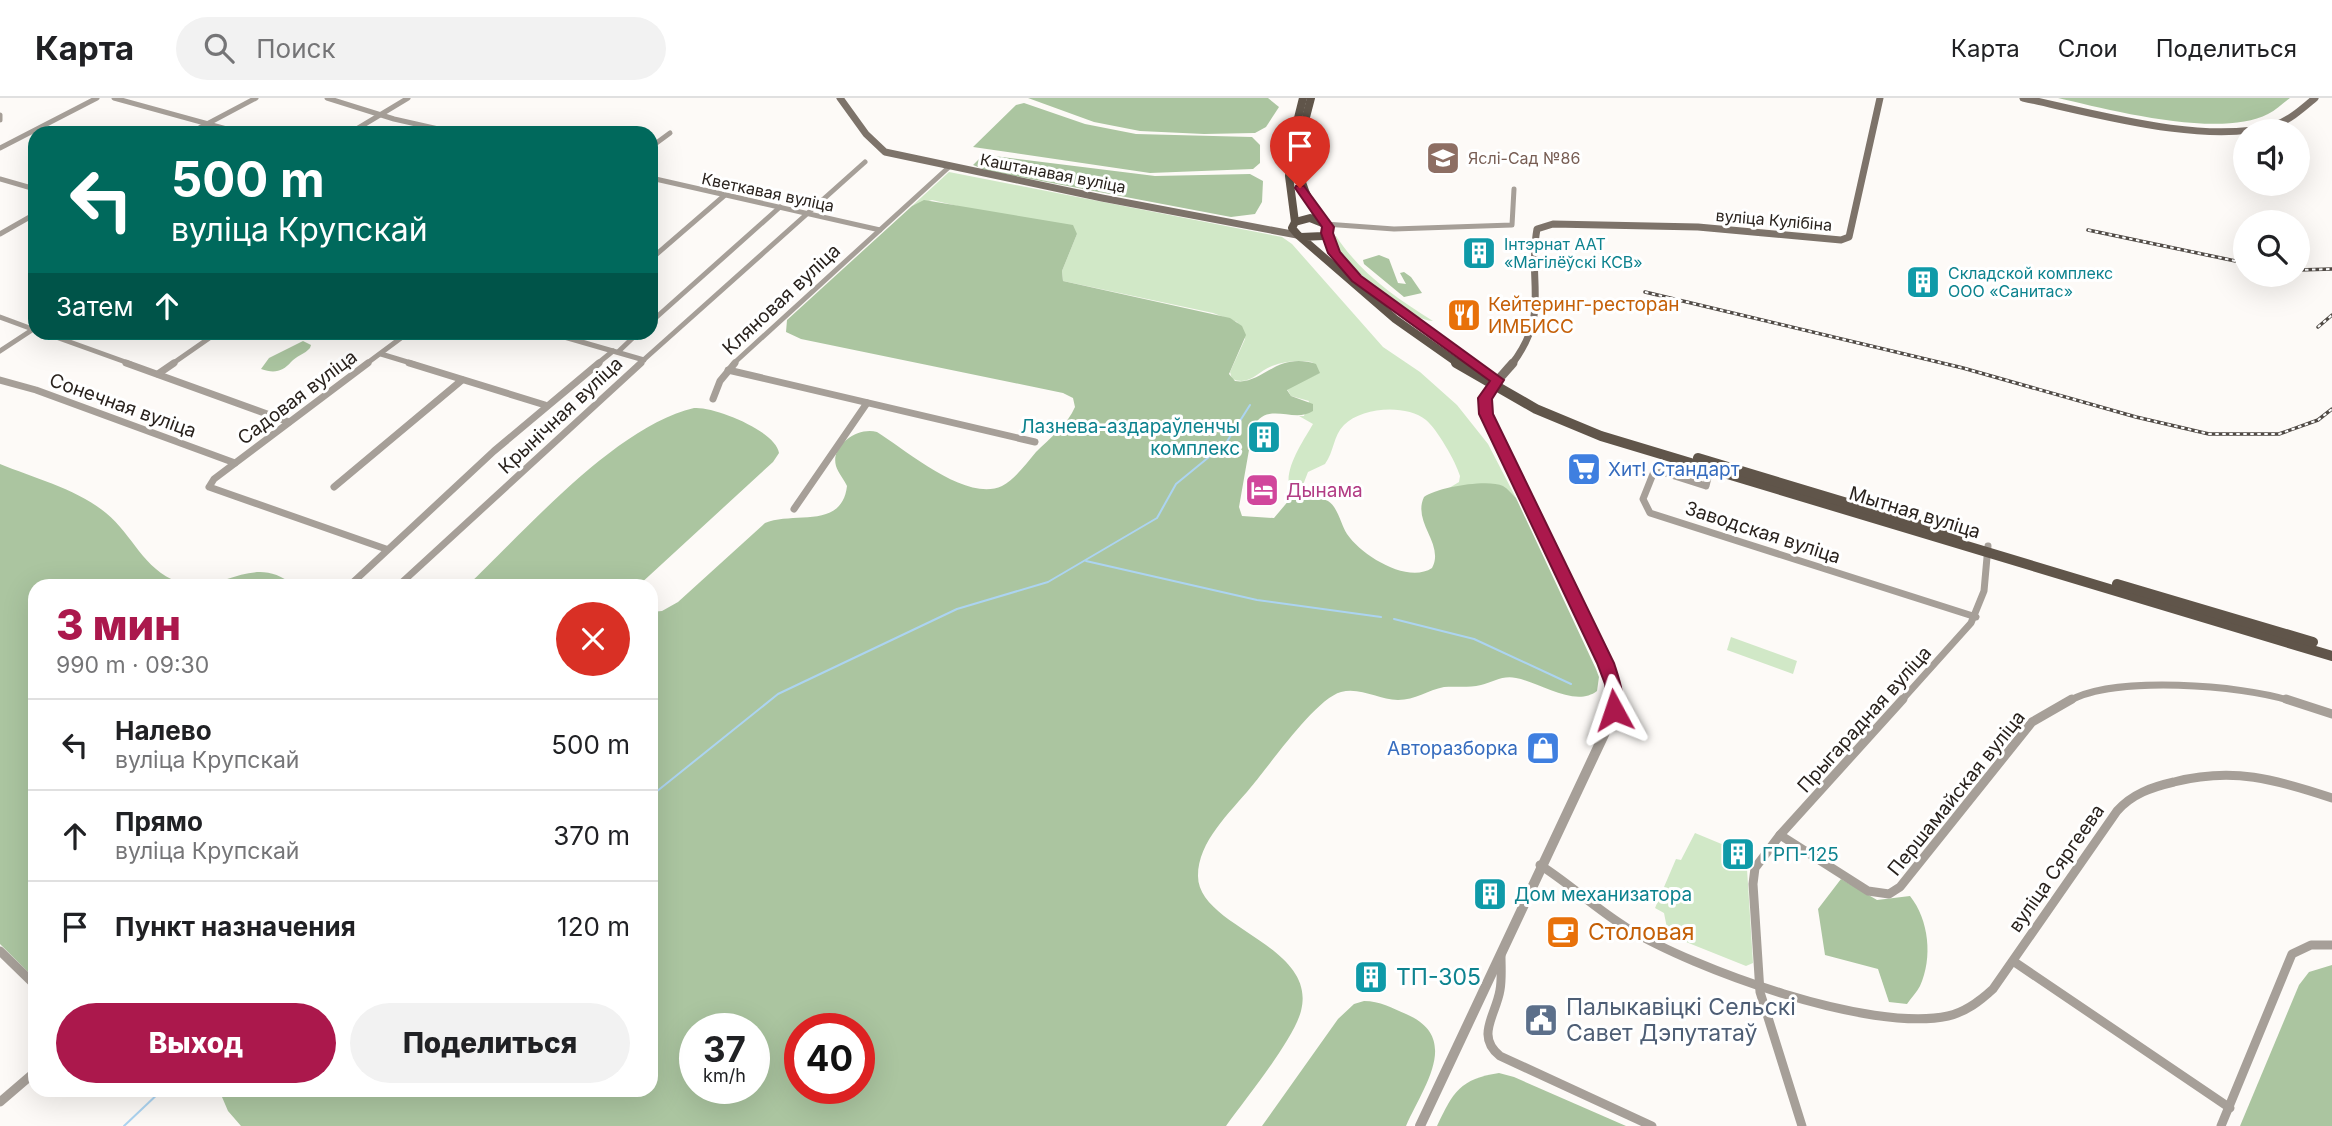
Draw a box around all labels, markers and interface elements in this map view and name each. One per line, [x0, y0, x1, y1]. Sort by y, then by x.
search box [176, 17, 666, 80]
text: Карта [35, 28, 134, 68]
icon: search [200, 29, 238, 67]
text: Поиск [256, 33, 335, 64]
text: Карта [1951, 34, 2020, 63]
text: Слои [2058, 34, 2118, 63]
text: Поделиться [2156, 34, 2297, 63]
pin [1270, 116, 1330, 188]
map controls [2233, 119, 2310, 287]
button: sound [2233, 119, 2310, 196]
icon: arrive [1281, 127, 1319, 165]
school or university icon: Яслі-Сад №86 [1424, 139, 1462, 177]
place label: Яслі-Сад №86 [1468, 148, 1580, 168]
street label: Каштанавая вуліца [978, 149, 1128, 197]
text: 500 m [171, 150, 325, 209]
icon: left [56, 154, 147, 245]
street label: Кветкавая вуліца [700, 168, 836, 216]
street label: вуліца Кулібіна [1715, 205, 1833, 235]
text: вуліца Крупскай [171, 210, 428, 249]
button: search [2233, 210, 2310, 287]
building icon: Інтэрнат ААТ «Магілёўскі КСВ» [1460, 234, 1498, 272]
place label: Інтэрнат ААТ «Магілёўскі КСВ» [1504, 234, 1643, 272]
street label: Кляновая вуліца [718, 239, 845, 360]
building icon: Складской комплекс ООО «Санитас» [1904, 263, 1942, 301]
place label: Складской комплекс ООО «Санитас» [1948, 263, 2113, 301]
icon: ahead [148, 287, 186, 325]
text: Затем [56, 291, 134, 322]
place label: Кейтеринг-ресторан ИМБИСС [1488, 293, 1680, 338]
restaurant icon: Кейтеринг-ресторан ИМБИСС [1445, 296, 1483, 334]
street label: Садовая вуліца [233, 345, 361, 450]
street label: Крынічная вуліца [494, 352, 627, 479]
street label: Сонечная вуліца [46, 368, 199, 443]
place label: Лазнева-аздараўленчы комплекс [1020, 415, 1240, 460]
building icon: Лазнева-аздараўленчы комплекс [1245, 418, 1283, 456]
supermarket icon: Хит! Стандарт [1565, 450, 1603, 488]
place label: Хит! Стандарт [1608, 458, 1740, 481]
hotel icon: Дынама [1243, 471, 1281, 509]
place label: Дынама [1286, 479, 1363, 502]
street label: Мытная вуліца [1846, 482, 1983, 543]
street label: Заводская вуліца [1682, 496, 1844, 568]
text: 3 мин [56, 599, 181, 650]
button: close [556, 602, 630, 676]
street label: Прыгарадная вуліца [1793, 641, 1936, 797]
text: 990 m · 09:30 [56, 651, 209, 679]
position arrow [1577, 673, 1651, 747]
street label: Першамайская вуліца [1883, 706, 2030, 880]
text: Налево [115, 715, 212, 746]
icon: left [56, 726, 94, 764]
text: 500 m [551, 729, 630, 760]
shop icon: Авторазборка [1524, 729, 1562, 767]
place label: Авторазборка [1387, 737, 1518, 760]
text: вуліца Крупскай [115, 746, 299, 774]
street label: вуліца Сяргеева [2004, 800, 2109, 937]
text: Прямо [115, 806, 203, 837]
icon: ahead [56, 817, 94, 855]
text: 370 m [553, 820, 630, 851]
building icon: ГРП-125 [1719, 835, 1757, 873]
text: вуліца Крупскай [115, 837, 299, 865]
place label: ГРП-125 [1762, 843, 1839, 866]
building icon: Дом механизатора [1471, 875, 1509, 913]
place label: Дом механизатора [1514, 883, 1692, 906]
icon: arrive [56, 908, 94, 946]
text: Пункт назначения [115, 911, 356, 942]
text: 120 m [557, 911, 630, 942]
cafe icon: Столовая [1544, 913, 1582, 951]
place label: Столовая [1588, 918, 1695, 946]
building icon: ТП-305 [1352, 958, 1390, 996]
place label: ТП-305 [1396, 963, 1481, 991]
place label: Палыкавіцкі Сельскі Савет Дэпутатаў [1566, 993, 1796, 1047]
public building icon: Палыкавіцкі Сельскі Савет Дэпутатаў [1522, 1001, 1560, 1039]
button: Выход [56, 1003, 336, 1083]
button: Поделиться [350, 1003, 630, 1083]
speed limit sign: 40 [784, 1013, 875, 1104]
text: 37 [703, 1028, 746, 1070]
text: km/h [703, 1065, 746, 1086]

